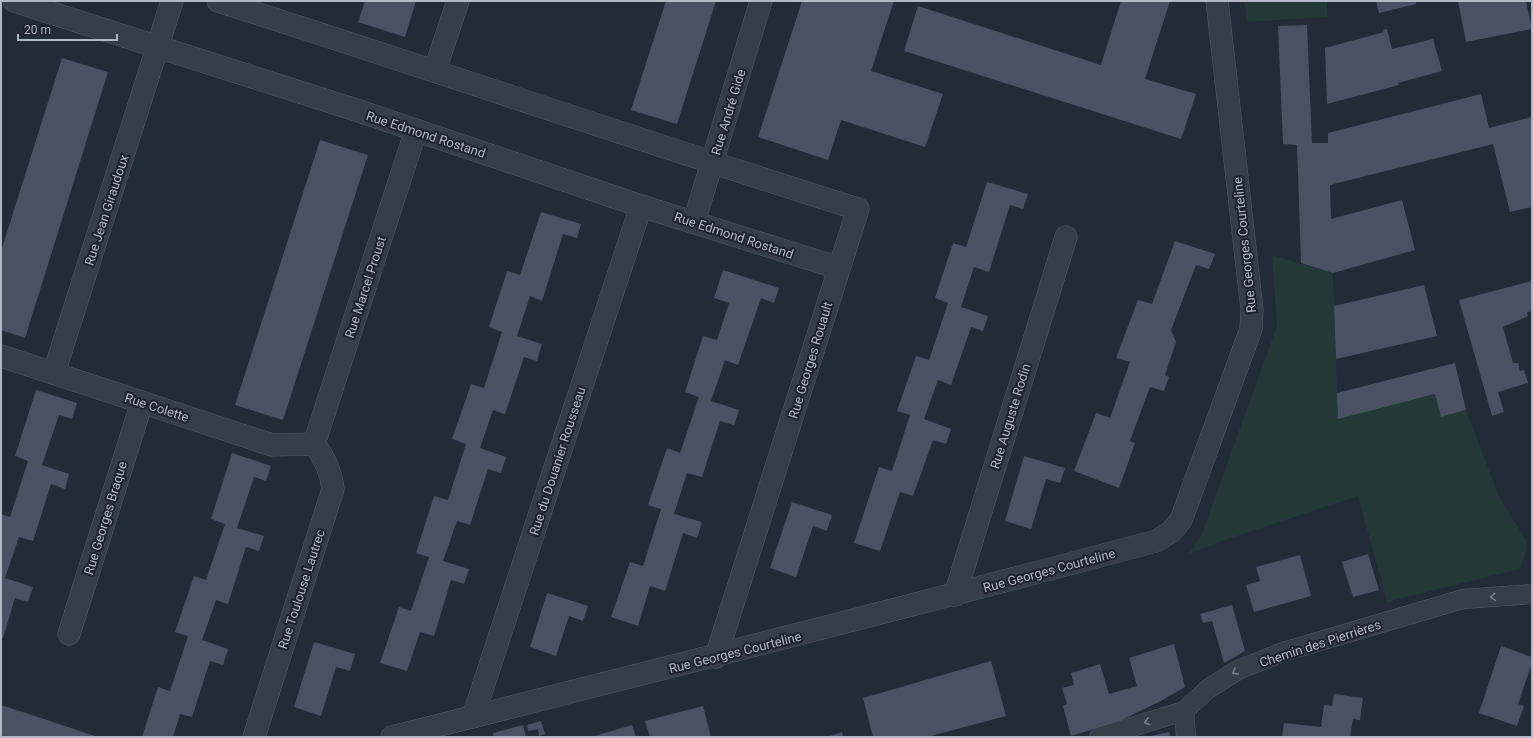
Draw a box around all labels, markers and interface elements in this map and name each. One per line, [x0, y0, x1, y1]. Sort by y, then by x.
scale bar [18, 16, 117, 42]
text: 20 m [24, 23, 51, 37]
street label: Rue André Gide [708, 67, 749, 157]
street label: Rue Edmond Rostand [364, 108, 487, 161]
street label: Rue Jean Giraudoux [81, 152, 132, 267]
street label: Rue Georges Courteline [1230, 176, 1259, 313]
street label: Rue Edmond Rostand [672, 209, 795, 262]
street label: Rue Marcel Proust [342, 234, 389, 340]
street label: Rue Georges Rouault [786, 300, 835, 420]
street label: Rue Auguste Rodin [987, 362, 1034, 471]
street label: Rue du Douanier Rousseau [526, 385, 589, 537]
street label: Rue Colette [123, 390, 191, 425]
street label: Rue Georges Braque [81, 460, 130, 577]
street label: Rue Toulouse Lautrec [275, 527, 328, 651]
street label: Rue Georges Courteline [981, 546, 1117, 595]
one-way arrow [1490, 592, 1496, 601]
street label: Chemin des Pierrières [1258, 617, 1383, 670]
street label: Rue Georges Courteline [667, 629, 803, 676]
one-way arrow [1232, 668, 1239, 675]
one-way arrow [1144, 717, 1151, 726]

